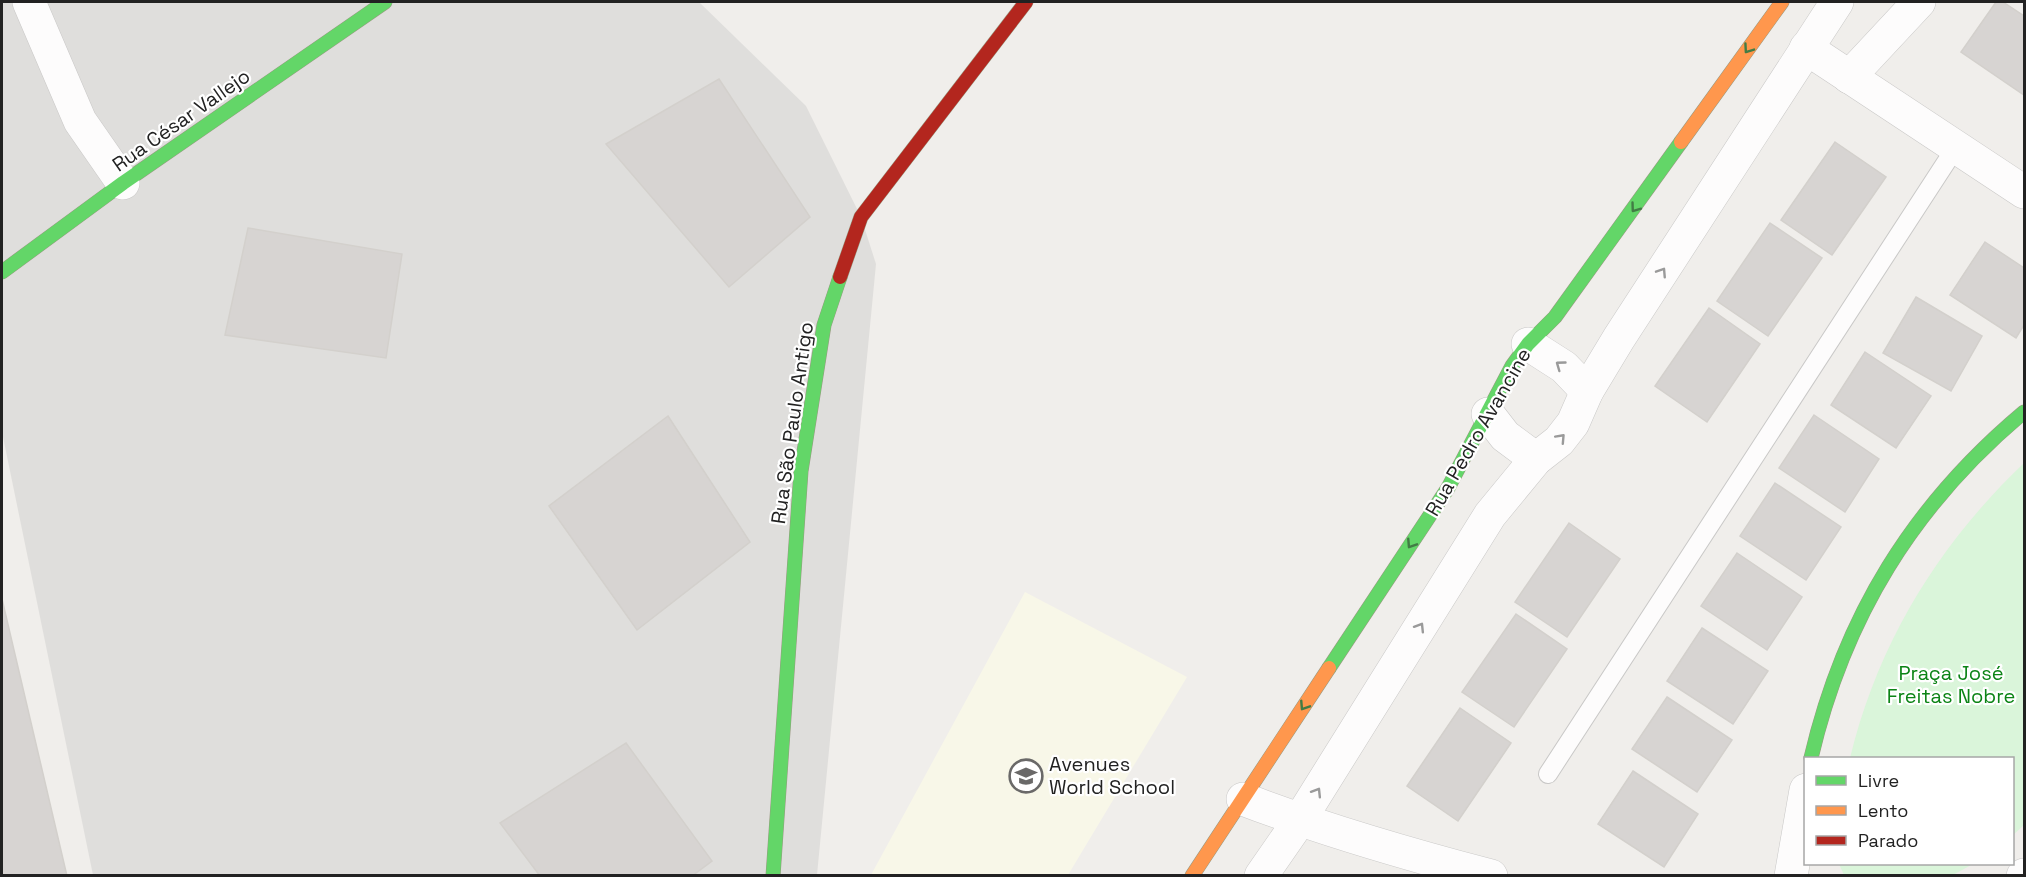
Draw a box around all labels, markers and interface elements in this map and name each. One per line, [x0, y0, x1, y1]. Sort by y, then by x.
one-way arrow [1744, 43, 1755, 54]
street label: Rua César Vallejo [107, 63, 255, 177]
one-way arrow [1631, 202, 1642, 213]
one-way arrow [1654, 267, 1665, 278]
street label: Rua São Paulo Antigo [765, 320, 819, 526]
street label: Rua Pedro Avancine [1419, 343, 1537, 521]
one-way arrow [1555, 361, 1566, 372]
one-way arrow [1554, 434, 1565, 444]
one-way arrow [1408, 537, 1419, 548]
one-way arrow [1413, 623, 1425, 633]
park label: Praça José Freitas Nobre [1887, 660, 2015, 709]
one-way arrow [1300, 700, 1311, 711]
place label: Avenues World School [1049, 751, 1175, 800]
legend [1804, 757, 2014, 865]
school or university icon: Avenues World School [1008, 758, 1044, 794]
text: Livre [1858, 769, 1899, 792]
one-way arrow [1310, 788, 1322, 798]
text: Lento [1858, 799, 1908, 822]
text: Parado [1858, 829, 1918, 852]

